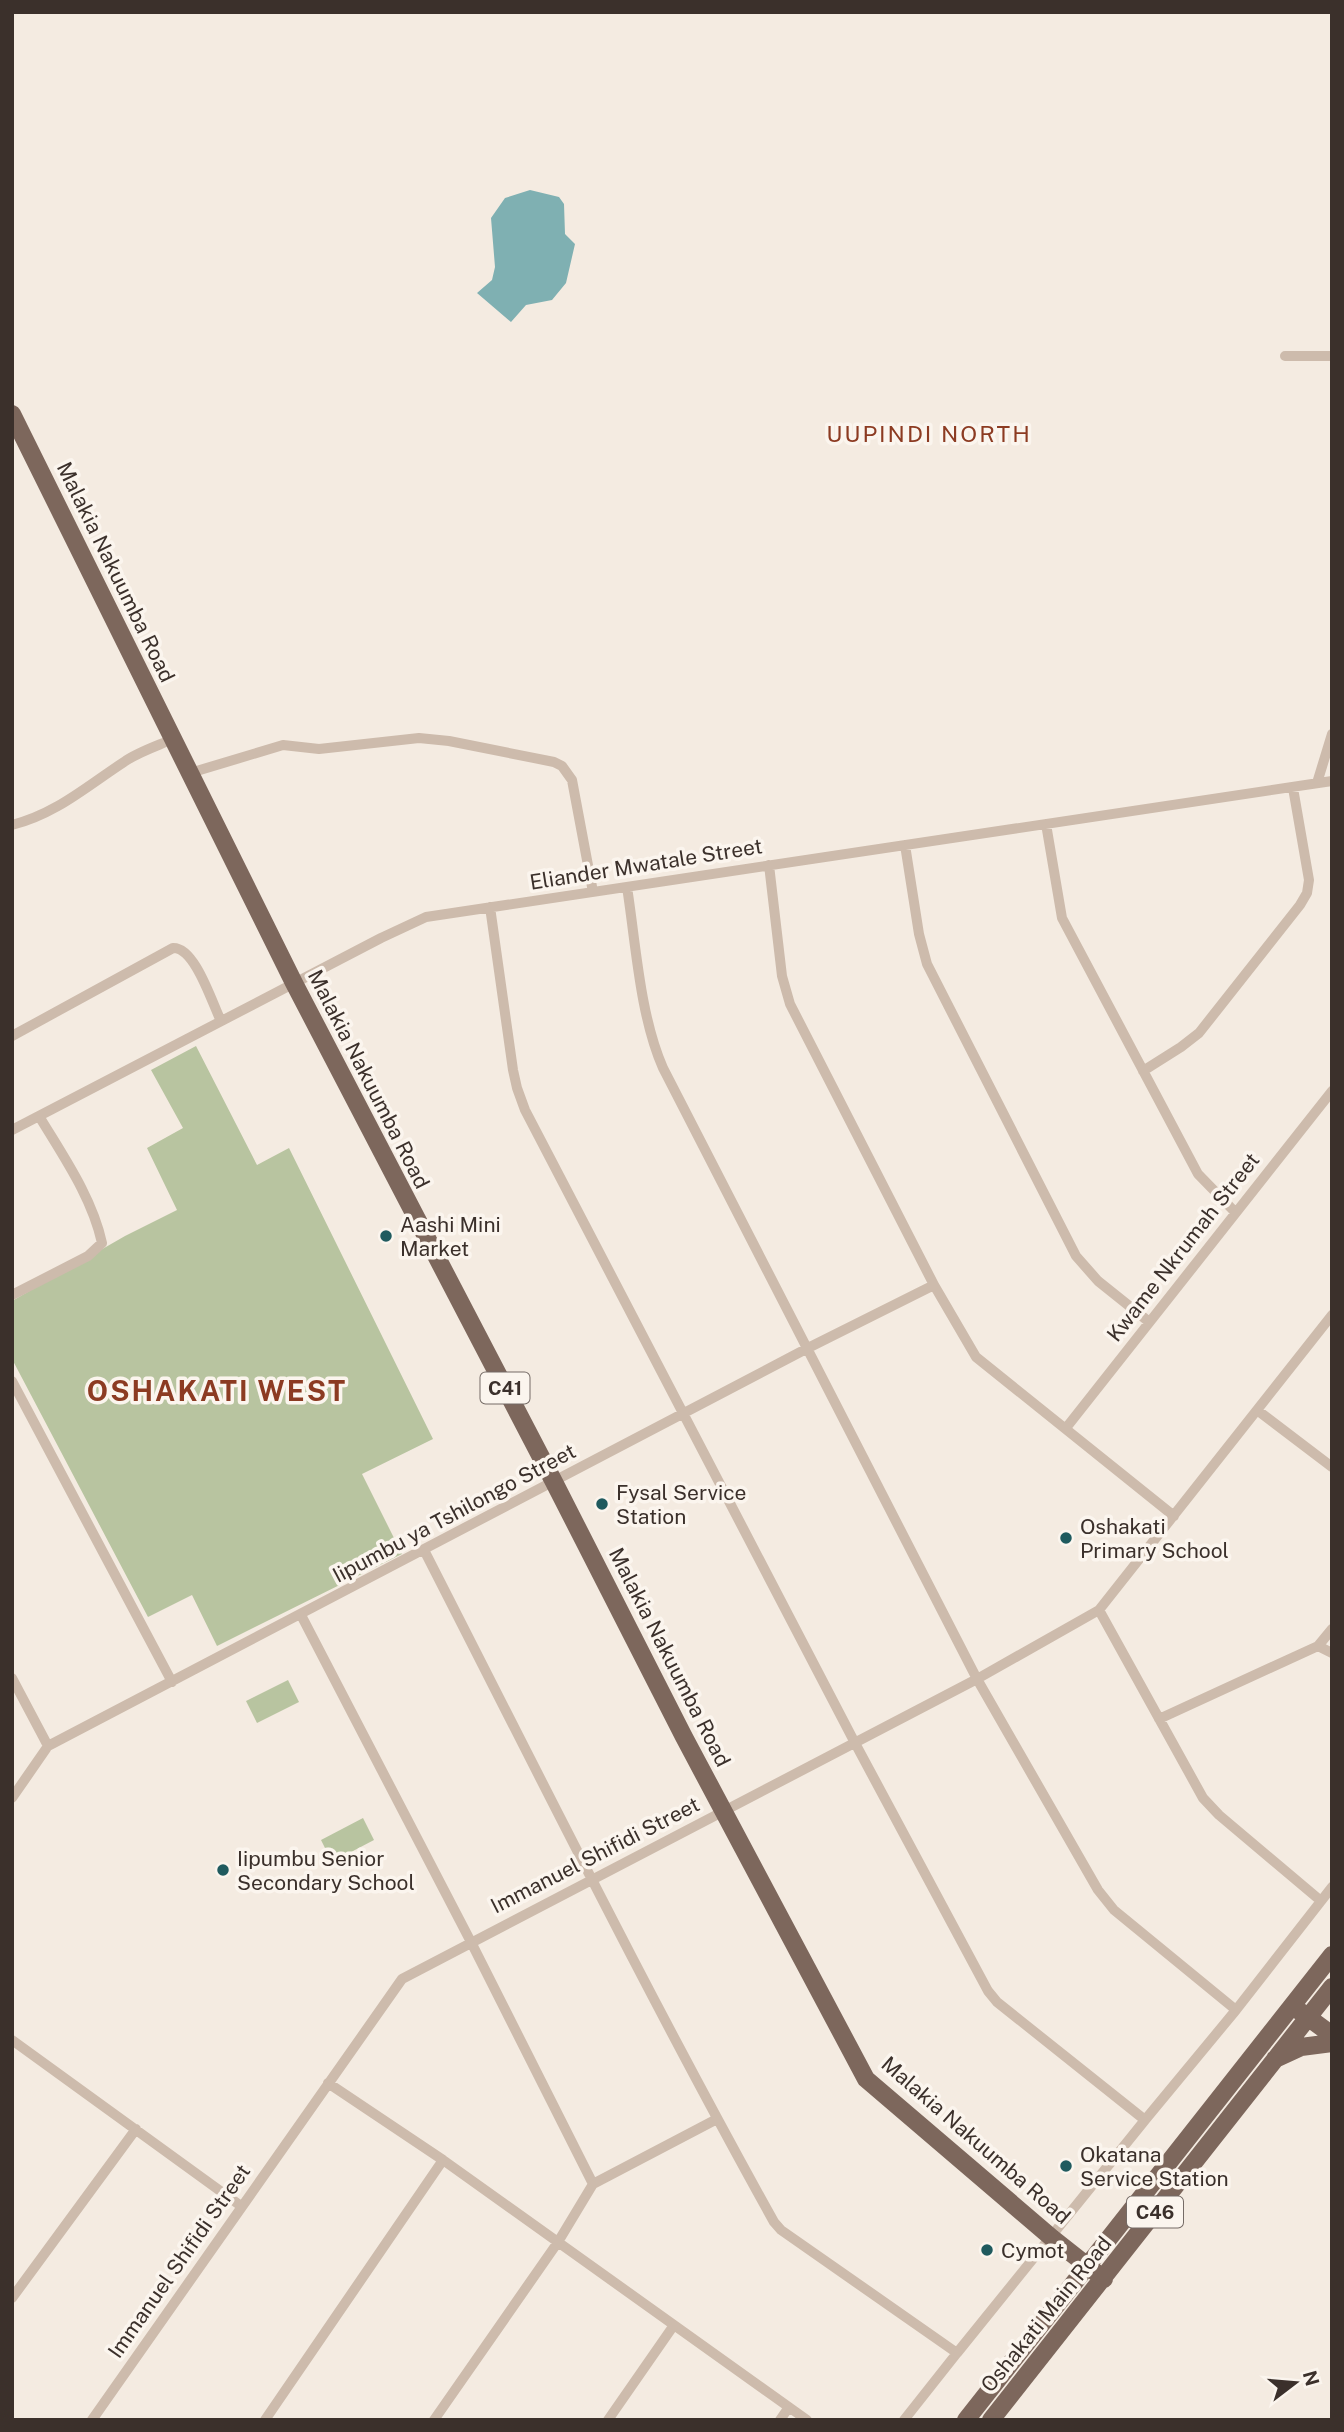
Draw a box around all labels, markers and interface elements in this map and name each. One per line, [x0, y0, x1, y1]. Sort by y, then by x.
district label: UUPINDI NORTH [826, 420, 1032, 447]
street label: Malakia Nakuumba Road [52, 458, 180, 686]
street label: Eliander Mwatale Street [528, 833, 764, 895]
street label: Malakia Nakuumba Road [303, 965, 435, 1193]
street label: Kwame Nkrumah Street [1102, 1148, 1264, 1346]
place label: Aashi Mini Market [400, 1212, 501, 1261]
marker: Aashi Mini Market [378, 1228, 394, 1244]
road number: C41 [480, 1372, 530, 1404]
district label: OSHAKATI WEST [87, 1374, 347, 1407]
street label: Iipumbu ya Tshilongo Street [328, 1438, 580, 1588]
place label: Fysal Service Station [616, 1480, 747, 1529]
marker: Fysal Service Station [594, 1496, 610, 1512]
place label: Oshakati Primary School [1080, 1514, 1229, 1563]
marker: Oshakati Primary School [1058, 1530, 1074, 1546]
street label: Malakia Nakuumba Road [604, 1543, 736, 1771]
street label: Immanuel Shifidi Street [487, 1791, 703, 1919]
place label: Iipumbu Senior Secondary School [237, 1846, 415, 1895]
marker: Iipumbu Senior Secondary School [215, 1862, 231, 1878]
street label: Malakia Nakuumba Road [876, 2051, 1076, 2229]
place label: Okatana Service Station [1080, 2142, 1229, 2191]
marker: Okatana Service Station [1058, 2158, 1074, 2174]
street label: Immanuel Shifidi Street [103, 2159, 255, 2363]
road number: C46 [1127, 2196, 1183, 2228]
street label: Oshakati Main Road [975, 2231, 1117, 2397]
place label: Cymot [1001, 2238, 1064, 2263]
marker: Cymot [979, 2242, 995, 2258]
north arrow [1260, 2348, 1330, 2418]
text: N [1299, 2368, 1324, 2388]

